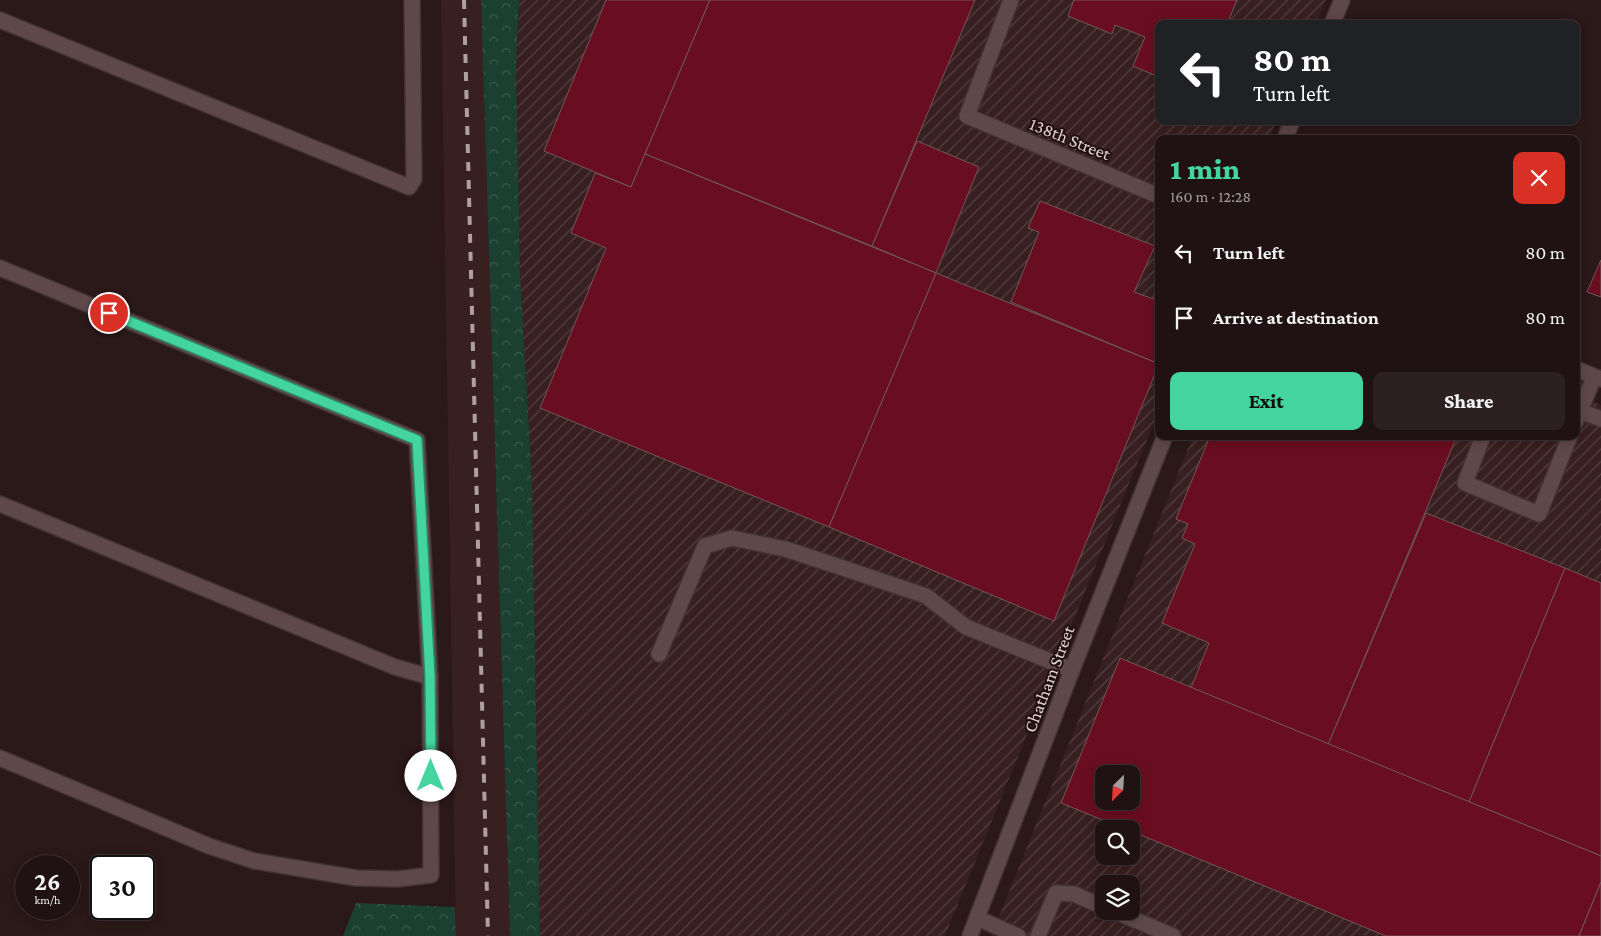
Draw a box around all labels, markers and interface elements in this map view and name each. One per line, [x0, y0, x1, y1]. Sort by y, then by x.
icon: left [1170, 40, 1235, 105]
text: 80 m [1253, 40, 1331, 79]
text: Turn left [1253, 81, 1330, 106]
street label: 138th Street [1027, 114, 1114, 165]
text: 1 min [1170, 152, 1240, 185]
button: close [1513, 152, 1565, 204]
text: 160 m · 12:28 [1170, 188, 1251, 205]
icon: left [1170, 239, 1198, 267]
text: Turn left [1213, 242, 1285, 263]
text: 80 m [1525, 242, 1565, 263]
pin [88, 292, 130, 334]
icon: arrive [95, 299, 123, 327]
icon: arrive [1170, 304, 1198, 332]
text: Arrive at destination [1213, 307, 1379, 328]
text: 80 m [1525, 307, 1565, 328]
button: Exit [1170, 372, 1363, 430]
button: Share [1373, 372, 1565, 430]
street label: Chatham Street [1019, 622, 1079, 735]
position arrow [404, 749, 456, 801]
north arrow [1095, 765, 1140, 810]
map controls [1095, 765, 1140, 920]
button: search [1095, 820, 1140, 865]
speed limit sign: 30 [90, 855, 155, 920]
text: 26 [34, 868, 61, 895]
button: layers [1095, 875, 1140, 920]
text: km/h [35, 893, 60, 907]

